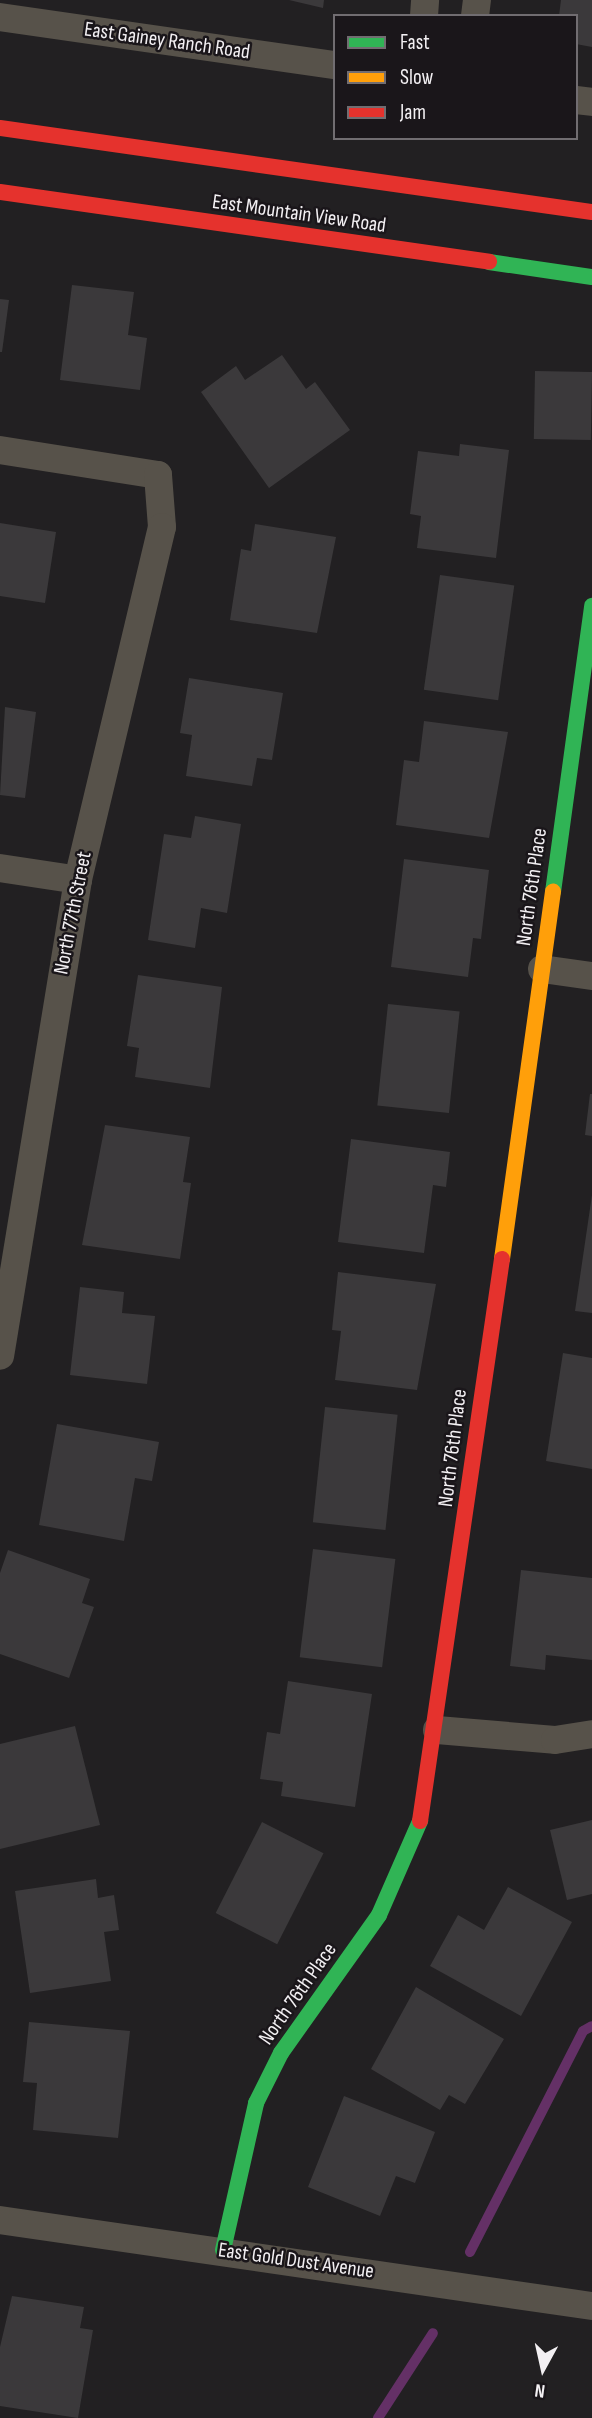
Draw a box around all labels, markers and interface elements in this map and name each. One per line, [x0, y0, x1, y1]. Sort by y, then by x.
legend [333, 14, 578, 140]
street label: East Gainey Ranch Road [83, 17, 251, 65]
text: Fast [400, 30, 430, 55]
text: Slow [400, 65, 433, 90]
text: Jam [400, 100, 426, 125]
street label: East Mountain View Road [210, 189, 388, 239]
street label: North 76th Place [511, 827, 553, 947]
street label: North 77th Street [49, 849, 97, 977]
street label: North 76th Place [433, 1388, 473, 1508]
street label: North 76th Place [254, 1938, 342, 2050]
street label: East Gold Dust Avenue [217, 2238, 375, 2284]
north arrow [508, 2334, 578, 2404]
text: N [533, 2378, 547, 2402]

